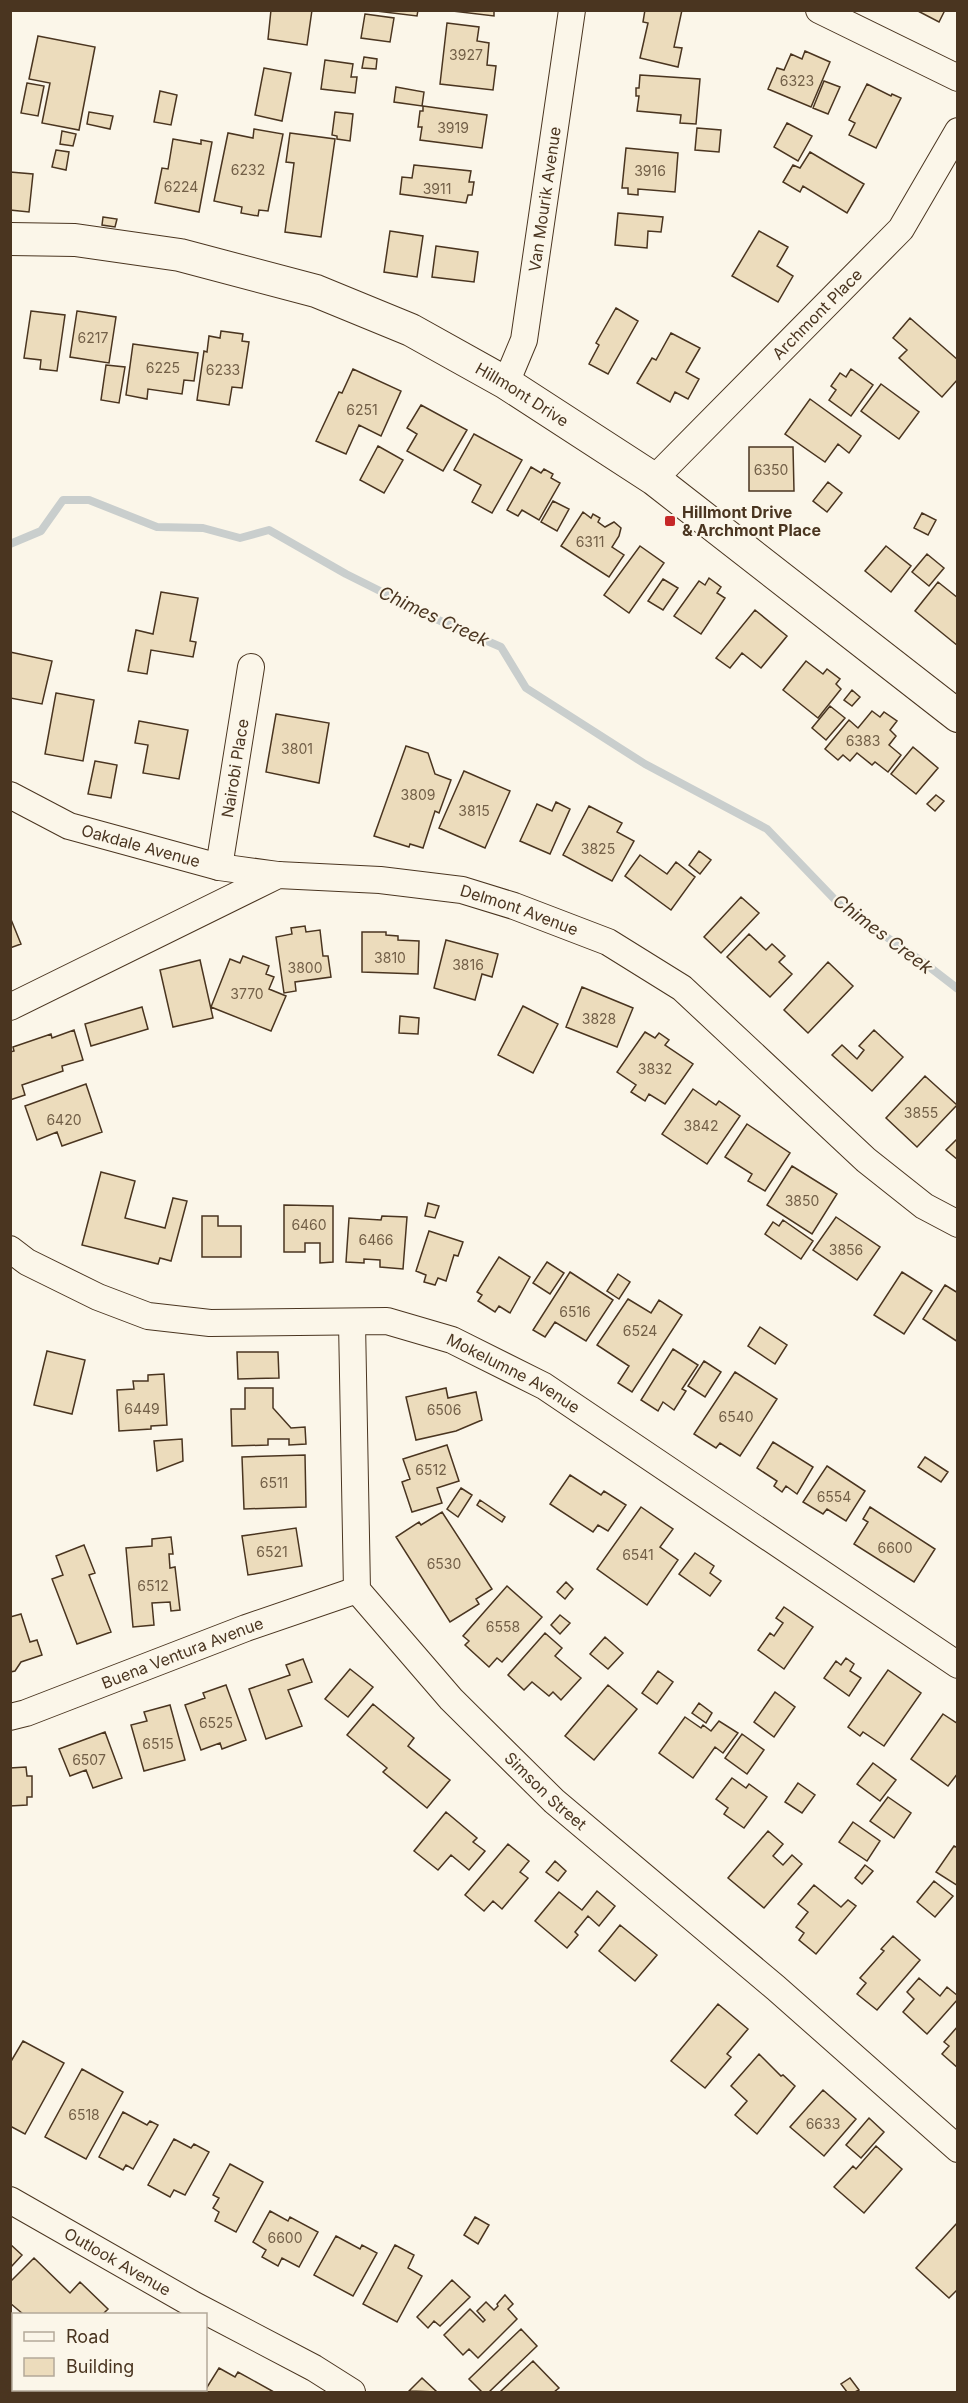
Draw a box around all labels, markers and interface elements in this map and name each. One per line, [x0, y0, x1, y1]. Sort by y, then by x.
house number: 3927 [449, 46, 483, 63]
house number: 6323 [780, 72, 814, 89]
house number: 3919 [437, 119, 469, 136]
street label: Van Mourik Avenue [524, 125, 565, 273]
house number: 6232 [231, 161, 265, 178]
house number: 3916 [634, 162, 666, 179]
house number: 6224 [164, 178, 198, 195]
house number: 3911 [423, 180, 451, 197]
street label: Archmont Place [768, 264, 866, 364]
house number: 6217 [78, 329, 108, 346]
street label: Hillmont Drive [472, 358, 573, 431]
house number: 6225 [146, 359, 180, 376]
house number: 6233 [206, 361, 240, 378]
house number: 6251 [346, 401, 378, 418]
house number: 6350 [754, 461, 788, 478]
place label: Hillmont Drive & Archmont Place [682, 502, 821, 540]
marker: Hillmont Drive & Archmont Place [663, 514, 677, 528]
house number: 6311 [576, 533, 604, 550]
water label: Chimes Creek [376, 581, 493, 651]
street label: Nairobi Place [217, 717, 253, 819]
house number: 6383 [846, 732, 880, 749]
house number: 3801 [281, 740, 313, 757]
house number: 3809 [401, 786, 435, 803]
house number: 3815 [458, 802, 490, 819]
street label: Oakdale Avenue [79, 820, 202, 871]
house number: 3825 [581, 840, 615, 857]
street label: Delmont Avenue [458, 880, 581, 940]
water label: Chimes Creek [829, 890, 938, 979]
house number: 3810 [374, 949, 406, 966]
house number: 3816 [452, 956, 484, 973]
house number: 3800 [288, 959, 322, 976]
house number: 3770 [230, 985, 264, 1002]
house number: 3828 [582, 1010, 616, 1027]
house number: 3832 [638, 1060, 672, 1077]
house number: 3855 [904, 1104, 938, 1121]
house number: 6420 [46, 1111, 82, 1128]
house number: 3842 [684, 1117, 718, 1134]
house number: 3850 [785, 1192, 819, 1209]
house number: 6460 [291, 1216, 327, 1233]
house number: 6466 [358, 1231, 394, 1248]
house number: 3856 [829, 1241, 863, 1258]
house number: 6516 [559, 1303, 591, 1320]
house number: 6524 [623, 1322, 657, 1339]
street label: Mokelumne Avenue [444, 1329, 584, 1417]
house number: 6449 [124, 1400, 160, 1417]
house number: 6506 [427, 1401, 461, 1418]
house number: 6540 [718, 1408, 754, 1425]
house number: 6512 [415, 1461, 447, 1478]
house number: 6511 [260, 1474, 288, 1491]
house number: 6554 [817, 1488, 851, 1505]
house number: 6600 [877, 1539, 913, 1556]
house number: 6521 [256, 1543, 288, 1560]
house number: 6541 [622, 1546, 654, 1563]
house number: 6530 [427, 1555, 461, 1572]
house number: 6512 [137, 1577, 169, 1594]
street label: Buena Ventura Avenue [99, 1613, 266, 1693]
house number: 6558 [486, 1618, 520, 1635]
house number: 6525 [199, 1714, 233, 1731]
house number: 6515 [142, 1735, 174, 1752]
street label: Simson Street [500, 1748, 591, 1834]
house number: 6507 [72, 1751, 106, 1768]
house number: 6518 [68, 2106, 100, 2123]
house number: 6633 [806, 2115, 840, 2132]
street label: Outlook Avenue [61, 2223, 175, 2300]
house number: 6600 [267, 2229, 303, 2246]
legend [12, 2313, 207, 2391]
text: Road [66, 2326, 109, 2347]
text: Building [66, 2356, 134, 2377]

